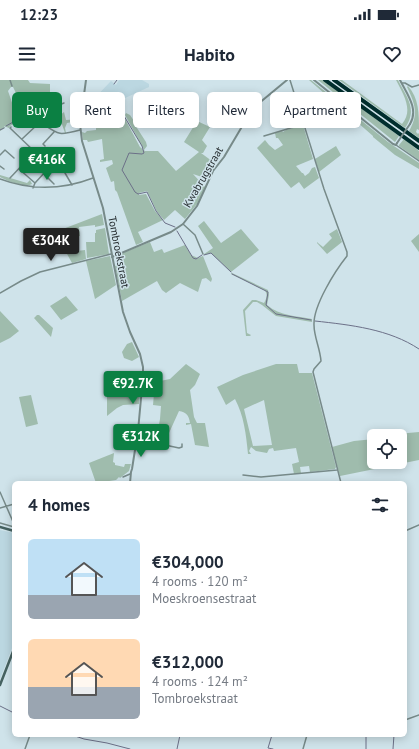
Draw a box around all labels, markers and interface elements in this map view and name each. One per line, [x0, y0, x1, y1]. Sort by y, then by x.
text: 12:23 [20, 5, 58, 24]
icon: menu [16, 43, 38, 65]
text: Habito [184, 43, 235, 66]
icon: heart [381, 43, 403, 65]
chip: Buy [12, 92, 62, 128]
chip: Rent [70, 92, 125, 128]
chip: Filters [133, 92, 199, 128]
chip: New [207, 92, 262, 128]
chip: Apartment [270, 92, 361, 128]
street label: Kwabrugstraat [180, 144, 226, 210]
pin: €416K [19, 147, 75, 181]
text: €416K [28, 151, 66, 168]
street label: Tombroekstraat [105, 215, 133, 289]
pin: €304K [23, 228, 79, 262]
text: €304K [32, 232, 70, 249]
pin: €92.7K [100, 371, 166, 405]
text: €92.7K [113, 375, 153, 392]
pin: €312K [113, 424, 169, 458]
text: €312K [122, 428, 160, 445]
map controls [367, 429, 407, 469]
button: locate [367, 429, 407, 469]
text: 4 homes [28, 494, 90, 516]
icon: filters [369, 494, 391, 516]
text: €304,000 [152, 551, 224, 573]
icon: home [60, 555, 108, 603]
text: 4 rooms · 120 m² [152, 573, 248, 590]
text: Moeskroensestraat [152, 590, 256, 607]
text: €312,000 [152, 651, 224, 673]
icon: home [60, 655, 108, 703]
text: 4 rooms · 124 m² [152, 673, 248, 690]
text: Tombroekstraat [152, 690, 238, 707]

